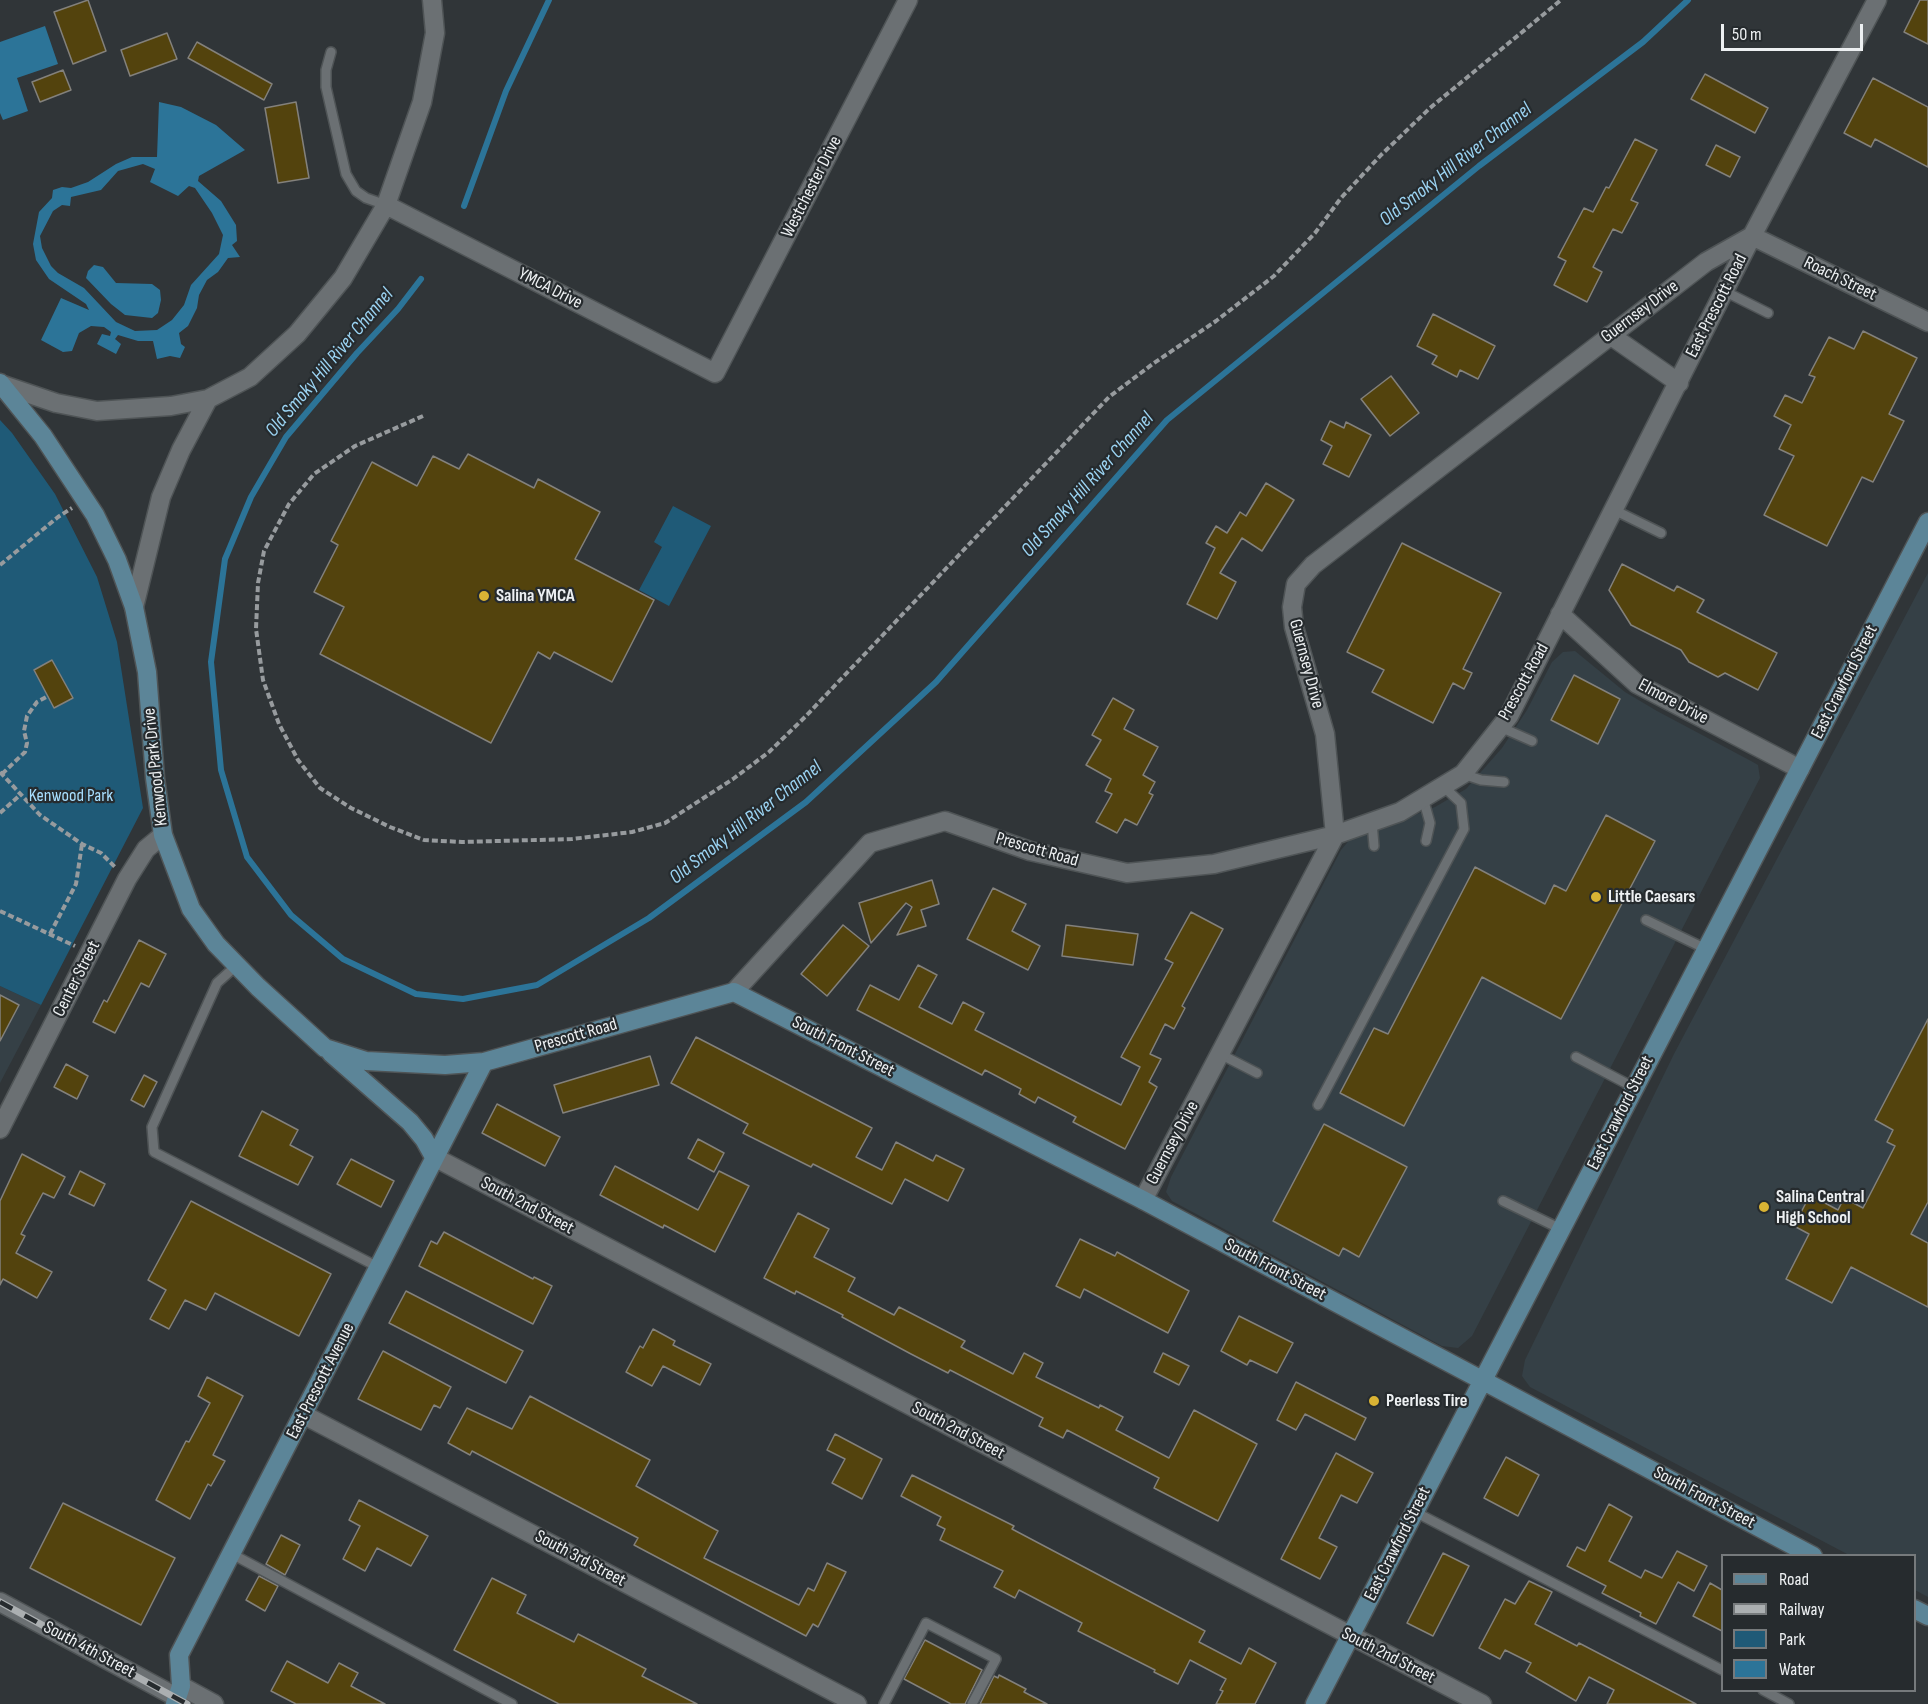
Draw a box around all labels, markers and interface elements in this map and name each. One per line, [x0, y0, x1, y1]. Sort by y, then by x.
scale bar [1724, 12, 1866, 50]
text: 50 m [1732, 24, 1762, 45]
water label: Old Smoky Hill River Channel [1375, 98, 1537, 232]
street label: Westchester Drive [777, 133, 847, 241]
street label: East Prescott Road [1682, 251, 1752, 361]
street label: Roach Street [1800, 252, 1880, 306]
street label: YMCA Drive [514, 264, 586, 314]
street label: Guernsey Drive [1597, 276, 1683, 348]
water label: Old Smoky Hill River Channel [261, 284, 399, 442]
water label: Old Smoky Hill River Channel [1017, 408, 1159, 562]
place label: Salina YMCA [496, 585, 575, 607]
marker: Salina YMCA [477, 589, 491, 603]
street label: Guernsey Drive [1284, 617, 1328, 711]
street label: East Crawford Street [1807, 621, 1883, 743]
street label: Prescott Road [1494, 640, 1554, 724]
street label: Elmore Drive [1634, 675, 1712, 729]
street label: Kenwood Park Drive [139, 707, 173, 827]
water label: Old Smoky Hill River Channel [665, 756, 827, 890]
park label: Kenwood Park [29, 785, 113, 807]
street label: Prescott Road [993, 828, 1081, 872]
place label: Little Caesars [1608, 886, 1695, 908]
marker: Little Caesars [1589, 890, 1603, 904]
street label: Center Street [49, 937, 105, 1021]
street label: South Front Street [788, 1012, 898, 1082]
street label: Prescott Road [532, 1014, 620, 1058]
street label: East Crawford Street [1583, 1052, 1659, 1174]
street label: Guernsey Drive [1142, 1098, 1204, 1188]
street label: South 2nd Street [477, 1172, 577, 1240]
place label: Salina Central High School [1776, 1186, 1864, 1228]
marker: Salina Central High School [1757, 1200, 1771, 1214]
street label: South Front Street [1220, 1234, 1330, 1306]
street label: East Prescott Avenue [282, 1319, 360, 1443]
place label: Peerless Tire [1386, 1390, 1467, 1412]
marker: Peerless Tire [1367, 1394, 1381, 1408]
street label: South 2nd Street [908, 1397, 1008, 1465]
street label: South Front Street [1649, 1462, 1759, 1534]
street label: East Crawford Street [1360, 1483, 1436, 1605]
street label: South 3rd Street [531, 1526, 629, 1592]
legend [1721, 1554, 1916, 1692]
text: Road [1779, 1569, 1809, 1590]
text: Railway [1779, 1599, 1824, 1620]
street label: South 4th Street [40, 1617, 138, 1683]
street label: South 2nd Street [1338, 1623, 1438, 1689]
text: Park [1779, 1629, 1805, 1650]
text: Water [1779, 1659, 1815, 1680]

